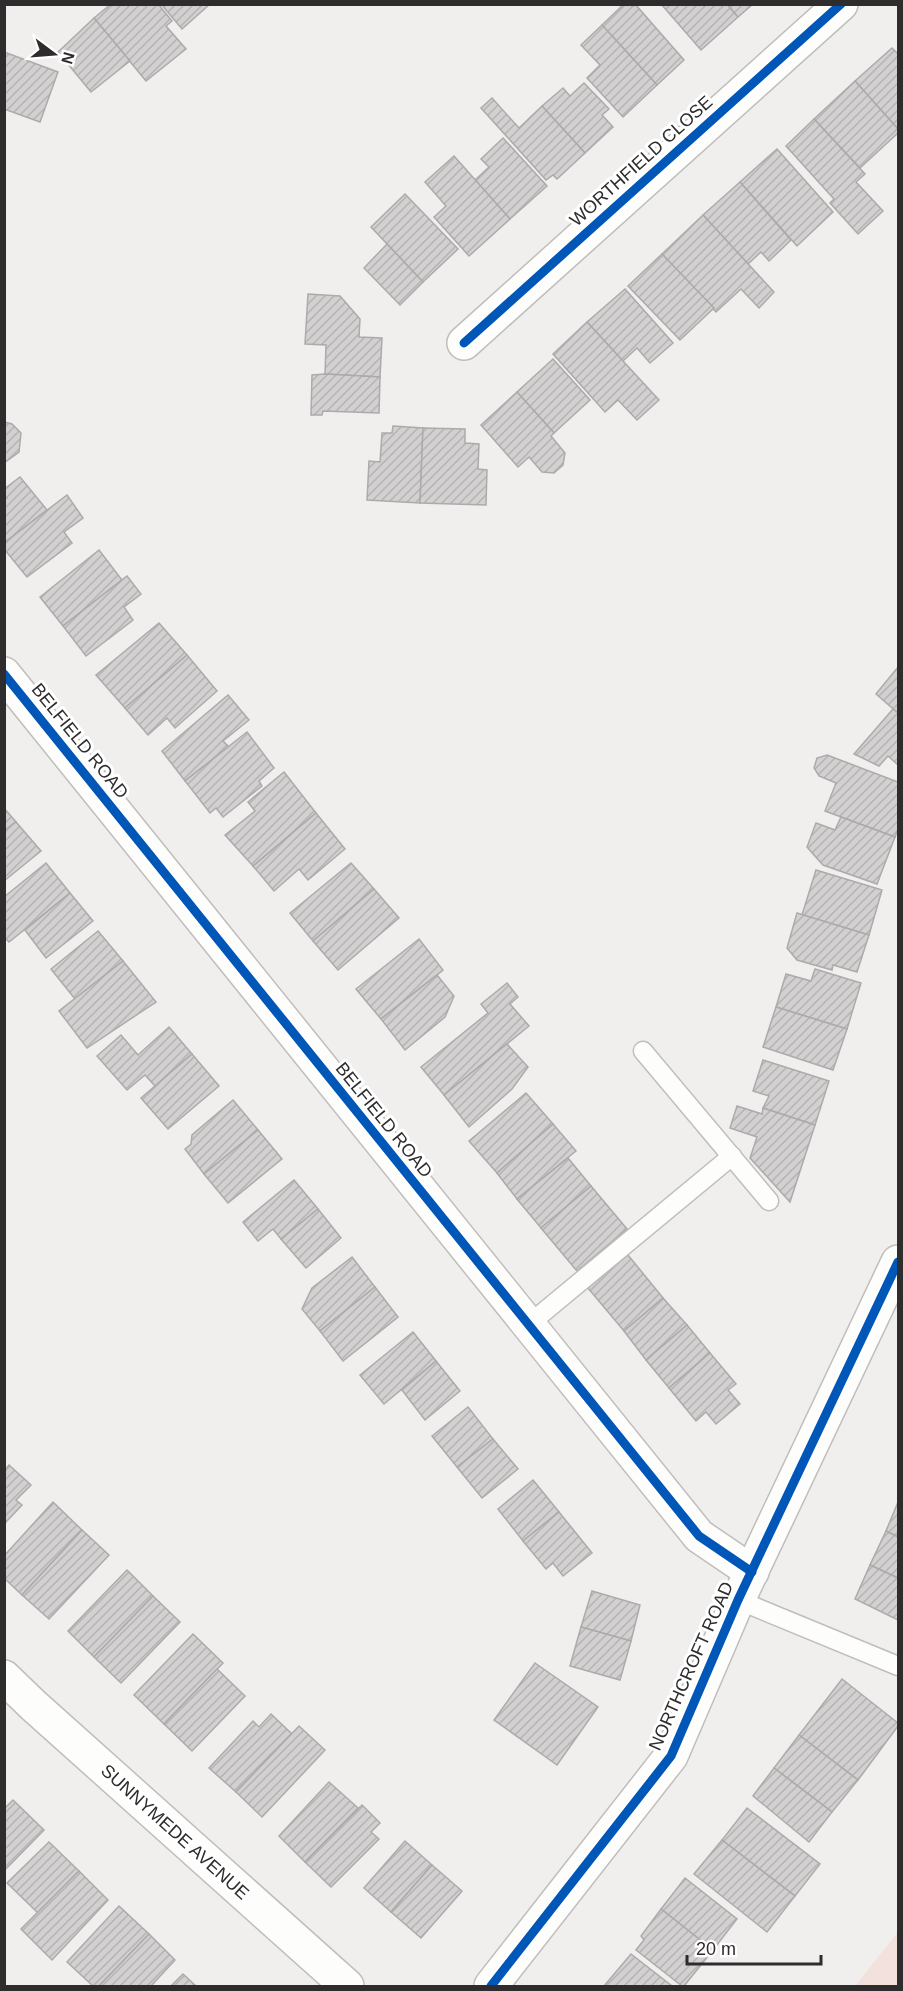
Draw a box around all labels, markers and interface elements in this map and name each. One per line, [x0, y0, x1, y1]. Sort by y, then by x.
north arrow [24, 24, 84, 84]
text: N [58, 50, 78, 66]
street label: WORTHFIELD CLOSE [566, 92, 716, 230]
street label: BELFIELD ROAD [28, 680, 132, 802]
street label: BELFIELD ROAD [332, 1059, 436, 1181]
street label: NORTHCROFT ROAD [645, 1579, 737, 1753]
street label: SUNNYMEDE AVENUE [97, 1760, 253, 1904]
scale bar [687, 1928, 820, 1966]
text: 20 m [696, 1939, 736, 1959]

